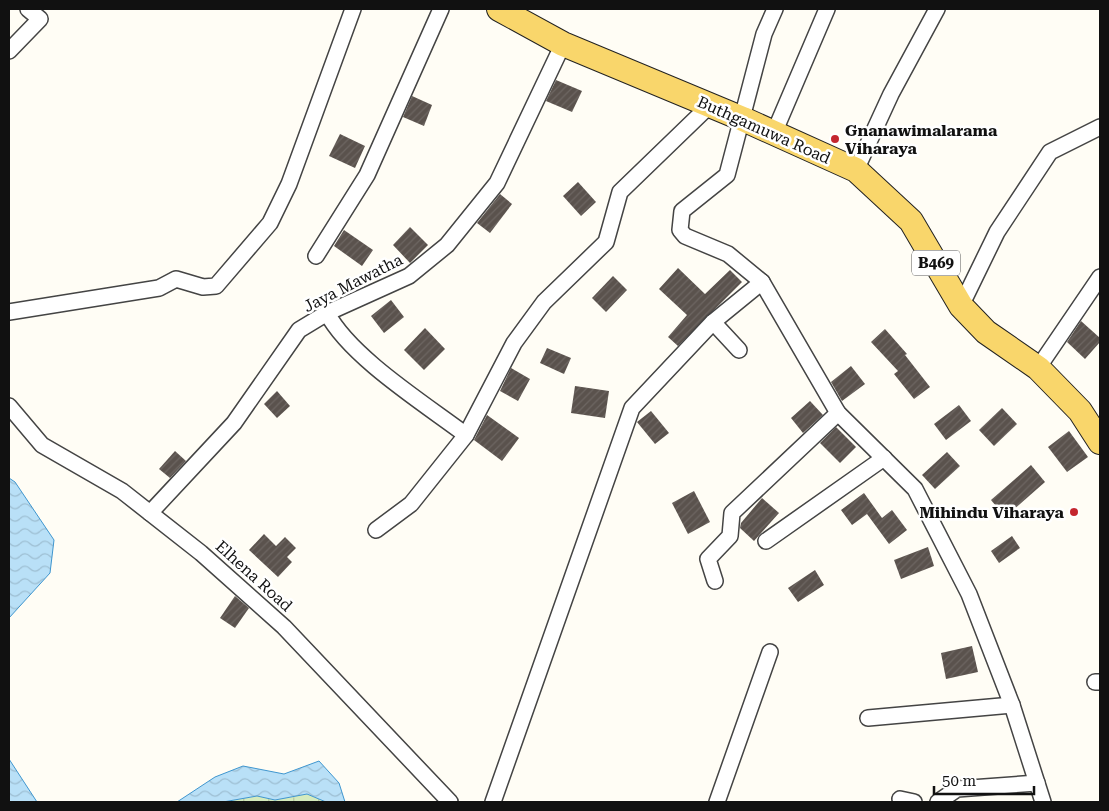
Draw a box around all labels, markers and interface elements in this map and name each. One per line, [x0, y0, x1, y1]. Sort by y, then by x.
street label: Buthgamuwa Road [694, 92, 834, 168]
place label: Gnanawimalarama Viharaya [845, 121, 998, 158]
marker: Gnanawimalarama Viharaya [829, 133, 841, 145]
street label: Jaya Mawatha [300, 250, 406, 316]
road number: B469 [912, 250, 960, 276]
place label: Mihindu Viharaya [919, 503, 1065, 522]
marker: Mihindu Viharaya [1068, 506, 1080, 518]
street label: Elhena Road [212, 537, 296, 615]
scale bar [934, 764, 1034, 796]
text: 50 m [942, 772, 977, 790]

